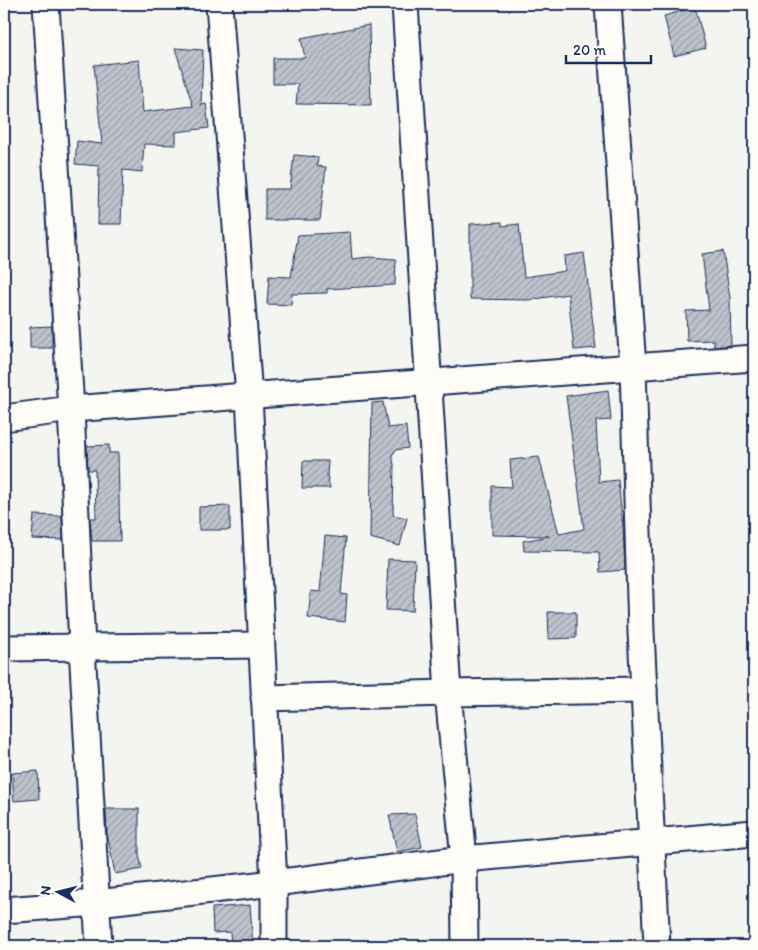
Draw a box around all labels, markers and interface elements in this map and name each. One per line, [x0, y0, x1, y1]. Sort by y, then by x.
scale bar [566, 32, 650, 64]
text: 20 m [573, 41, 607, 59]
north arrow [32, 868, 82, 918]
text: N [37, 885, 55, 896]

